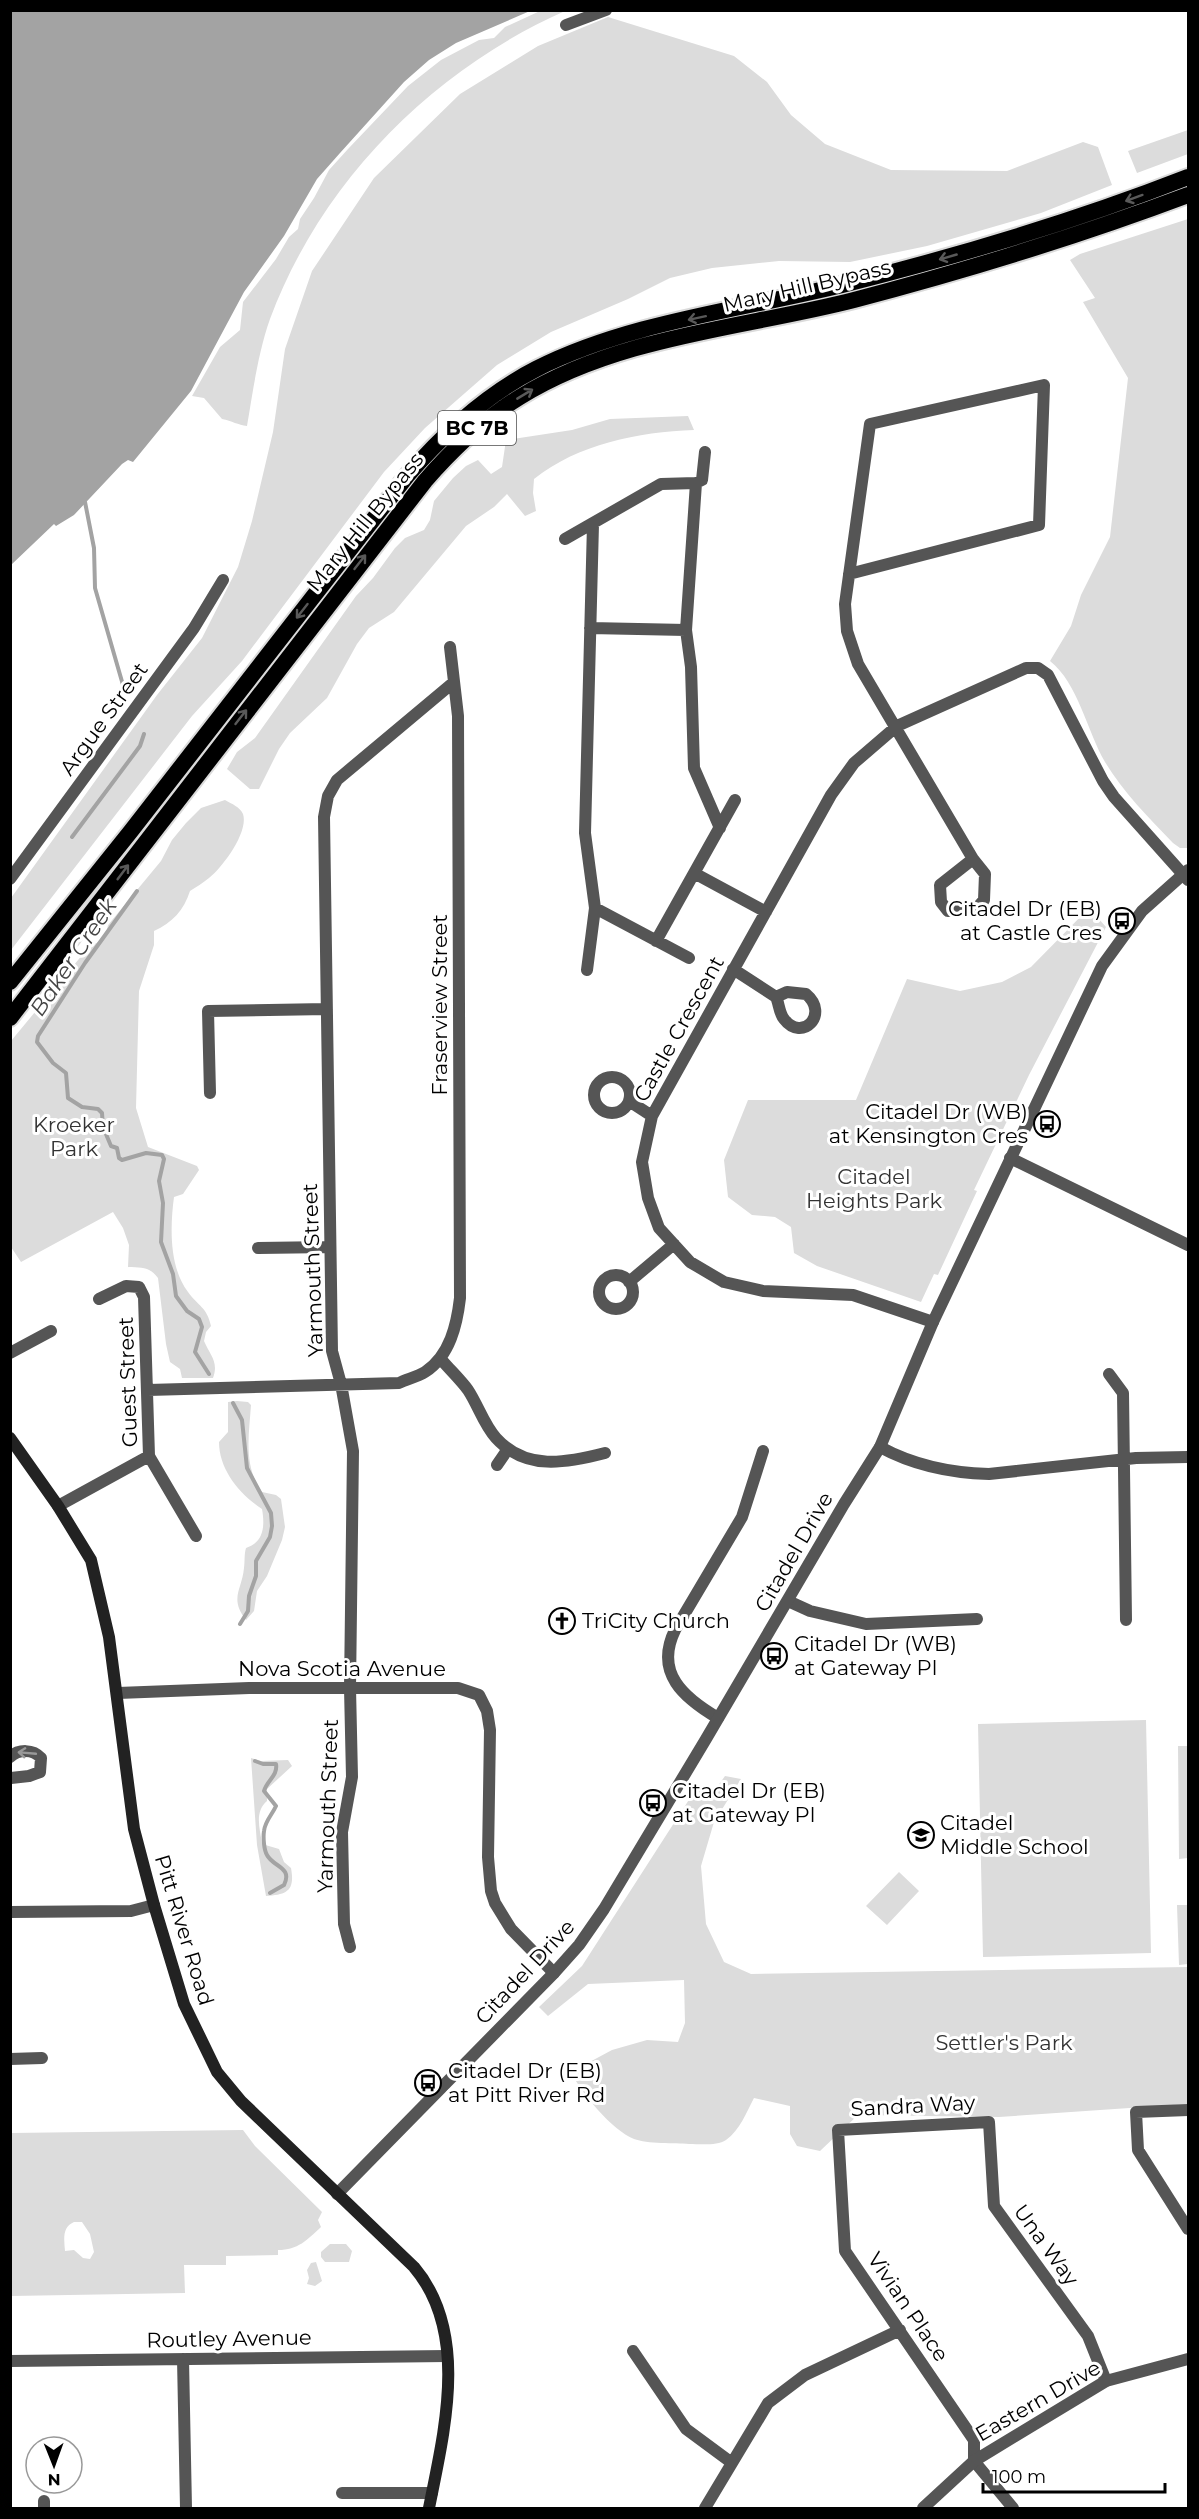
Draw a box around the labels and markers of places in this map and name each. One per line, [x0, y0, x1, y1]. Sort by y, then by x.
place label: Citadel Dr (EB) at Castle Cres [948, 896, 1102, 945]
bus stop icon: Citadel Dr (EB) at Castle Cres [1107, 906, 1137, 936]
place label: Citadel Dr (WB) at Kensington Cres [829, 1099, 1028, 1148]
bus stop icon: Citadel Dr (WB) at Kensington Cres [1032, 1109, 1062, 1139]
church icon: TriCity Church [547, 1606, 577, 1636]
place label: TriCity Church [582, 1608, 730, 1633]
place label: Citadel Dr (WB) at Gateway Pl [794, 1631, 957, 1680]
bus stop icon: Citadel Dr (WB) at Gateway Pl [759, 1641, 789, 1671]
place label: Citadel Dr (EB) at Gateway Pl [672, 1778, 826, 1827]
bus stop icon: Citadel Dr (EB) at Gateway Pl [638, 1788, 668, 1818]
place label: Citadel Middle School [940, 1810, 1089, 1859]
school or university icon: Citadel Middle School [906, 1820, 936, 1850]
place label: Citadel Dr (EB) at Pitt River Rd [448, 2058, 605, 2107]
bus stop icon: Citadel Dr (EB) at Pitt River Rd [413, 2068, 443, 2098]

